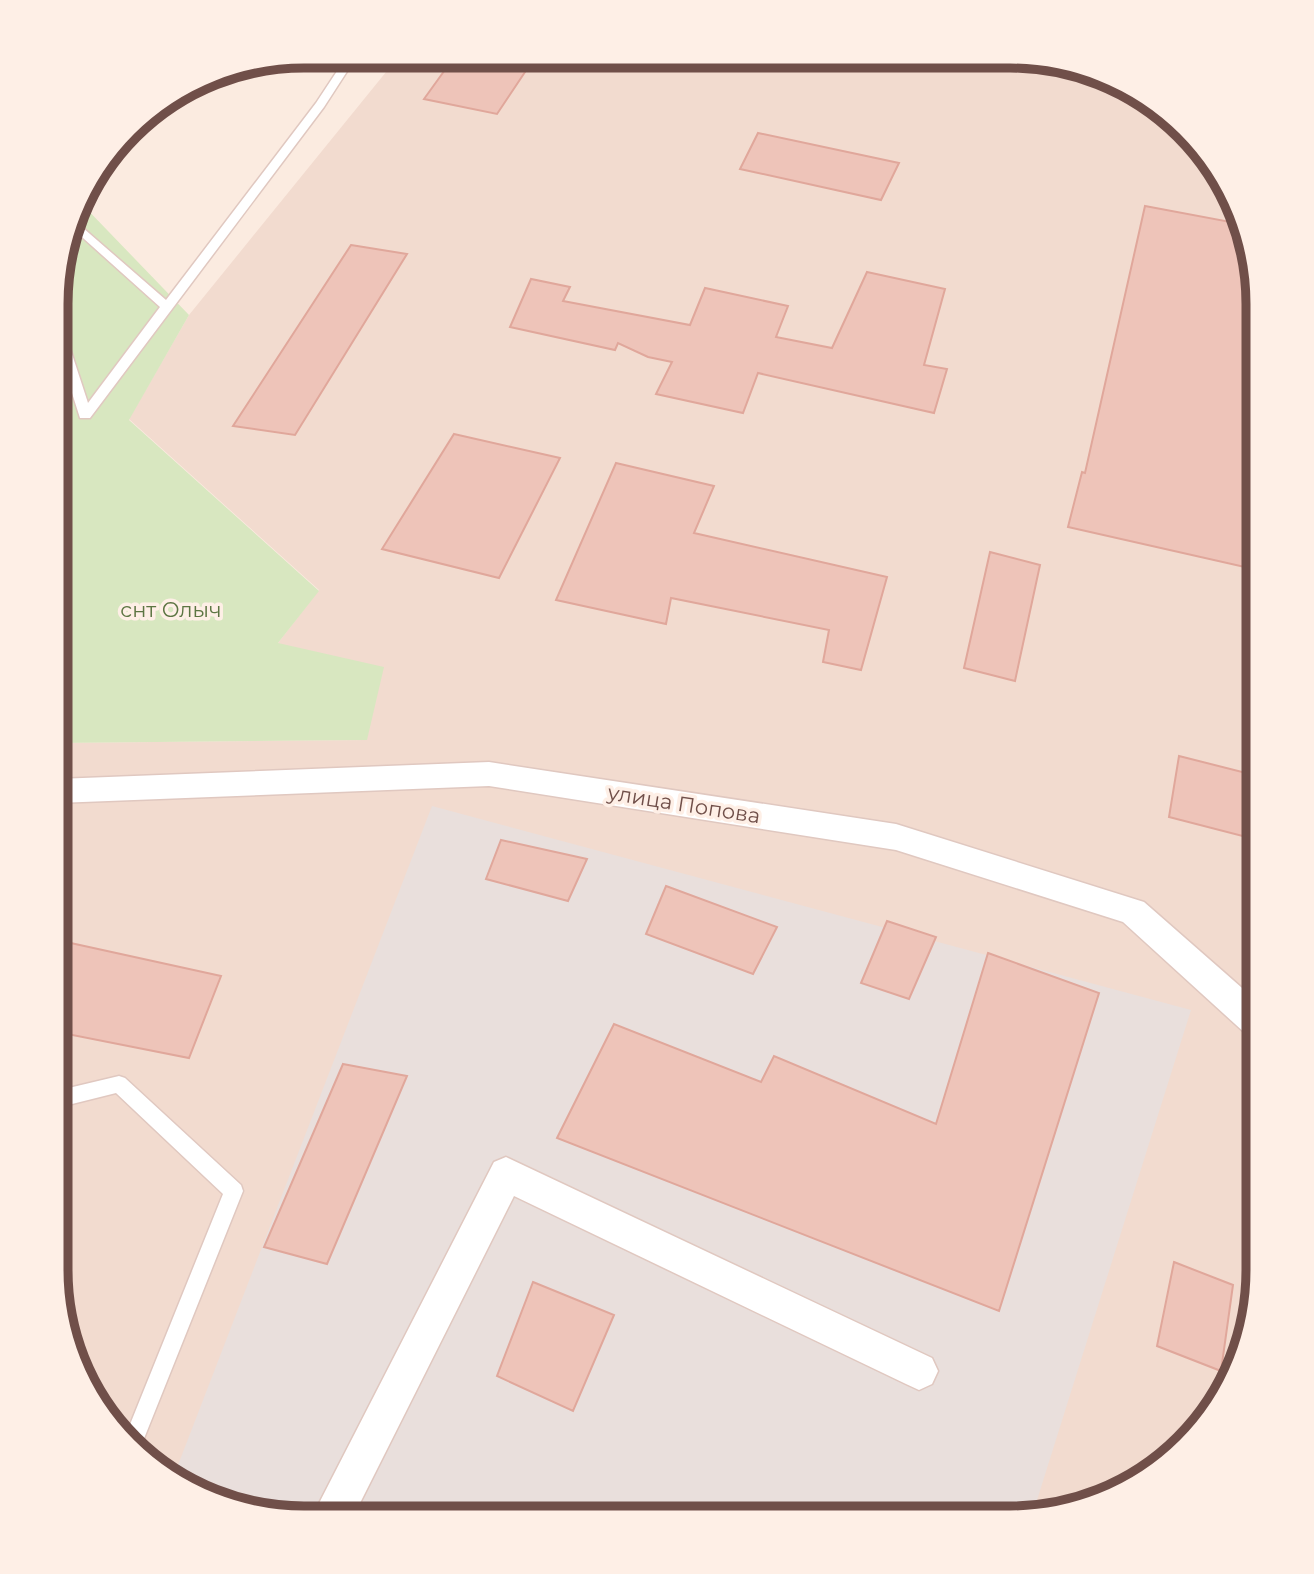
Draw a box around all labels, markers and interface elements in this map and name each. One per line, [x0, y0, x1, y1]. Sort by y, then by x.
park label: снт Олыч [120, 597, 222, 622]
street label: улица Попова [605, 779, 762, 828]

